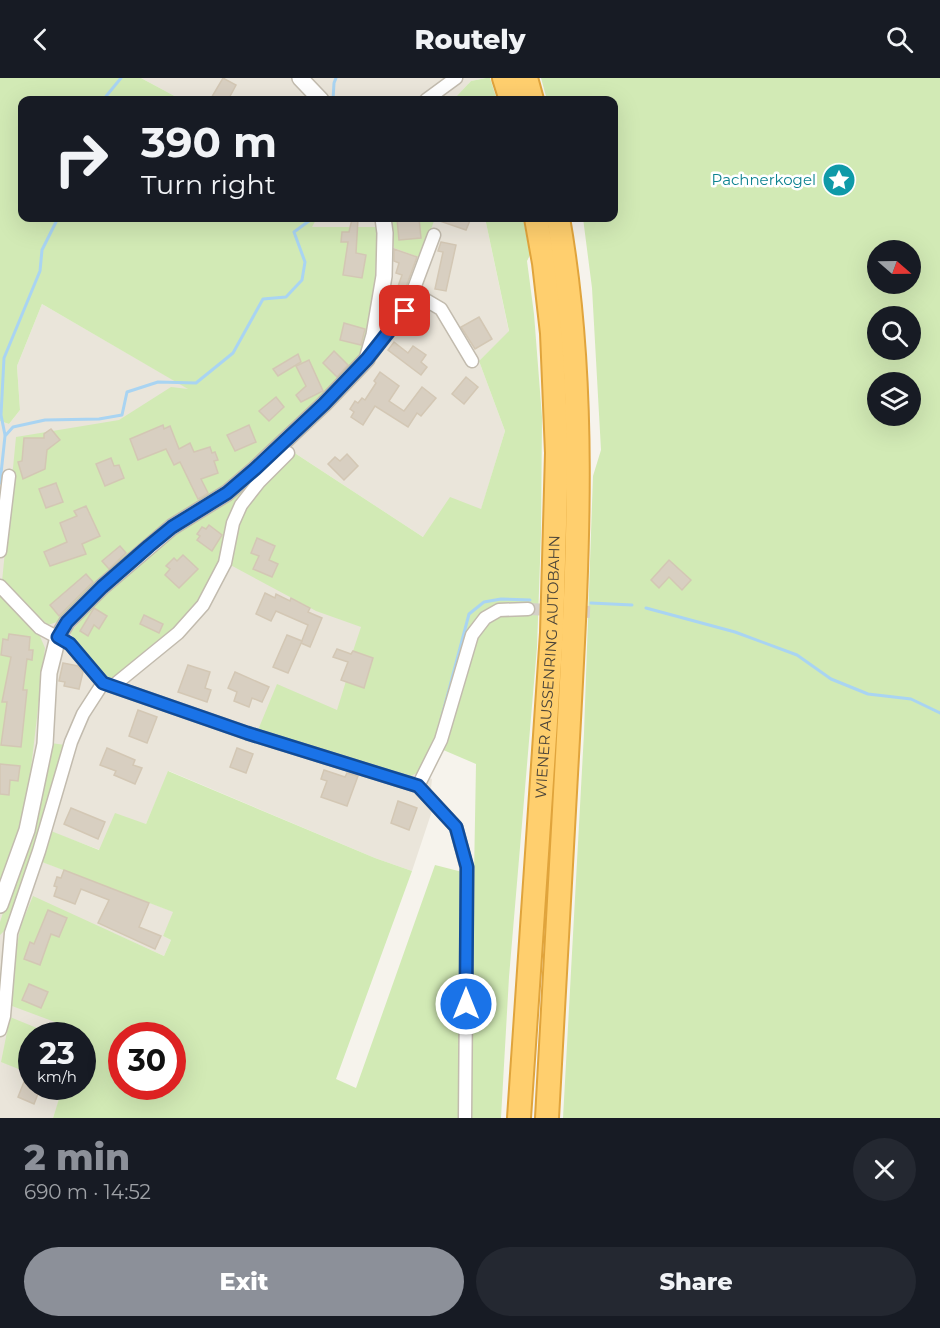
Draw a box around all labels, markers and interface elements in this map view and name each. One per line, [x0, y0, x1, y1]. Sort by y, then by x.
icon: back [24, 23, 57, 56]
text: Routely [415, 23, 525, 56]
icon: search [883, 23, 916, 56]
text: 390 m [141, 116, 277, 168]
icon: right [42, 120, 120, 198]
place icon: Pachnerkogel [821, 162, 857, 198]
text: Turn right [141, 168, 276, 201]
place label: Pachnerkogel [712, 170, 816, 189]
north arrow [867, 240, 921, 294]
map controls [867, 240, 921, 426]
pin [379, 285, 430, 336]
icon: arrive [388, 294, 421, 327]
button: search [867, 306, 921, 360]
button: layers [867, 372, 921, 426]
street label: WIENER AUSSENRING AUTOBAHN [531, 535, 564, 799]
position arrow [434, 972, 498, 1036]
speed limit sign: 30 [108, 1022, 186, 1100]
text: 23 [39, 1035, 75, 1072]
text: km/h [37, 1067, 77, 1086]
text: 2 min [24, 1135, 130, 1179]
button: close [853, 1138, 916, 1201]
text: 690 m · 14:52 [24, 1180, 151, 1204]
button: Exit [24, 1247, 464, 1316]
button: Share [476, 1247, 916, 1316]

